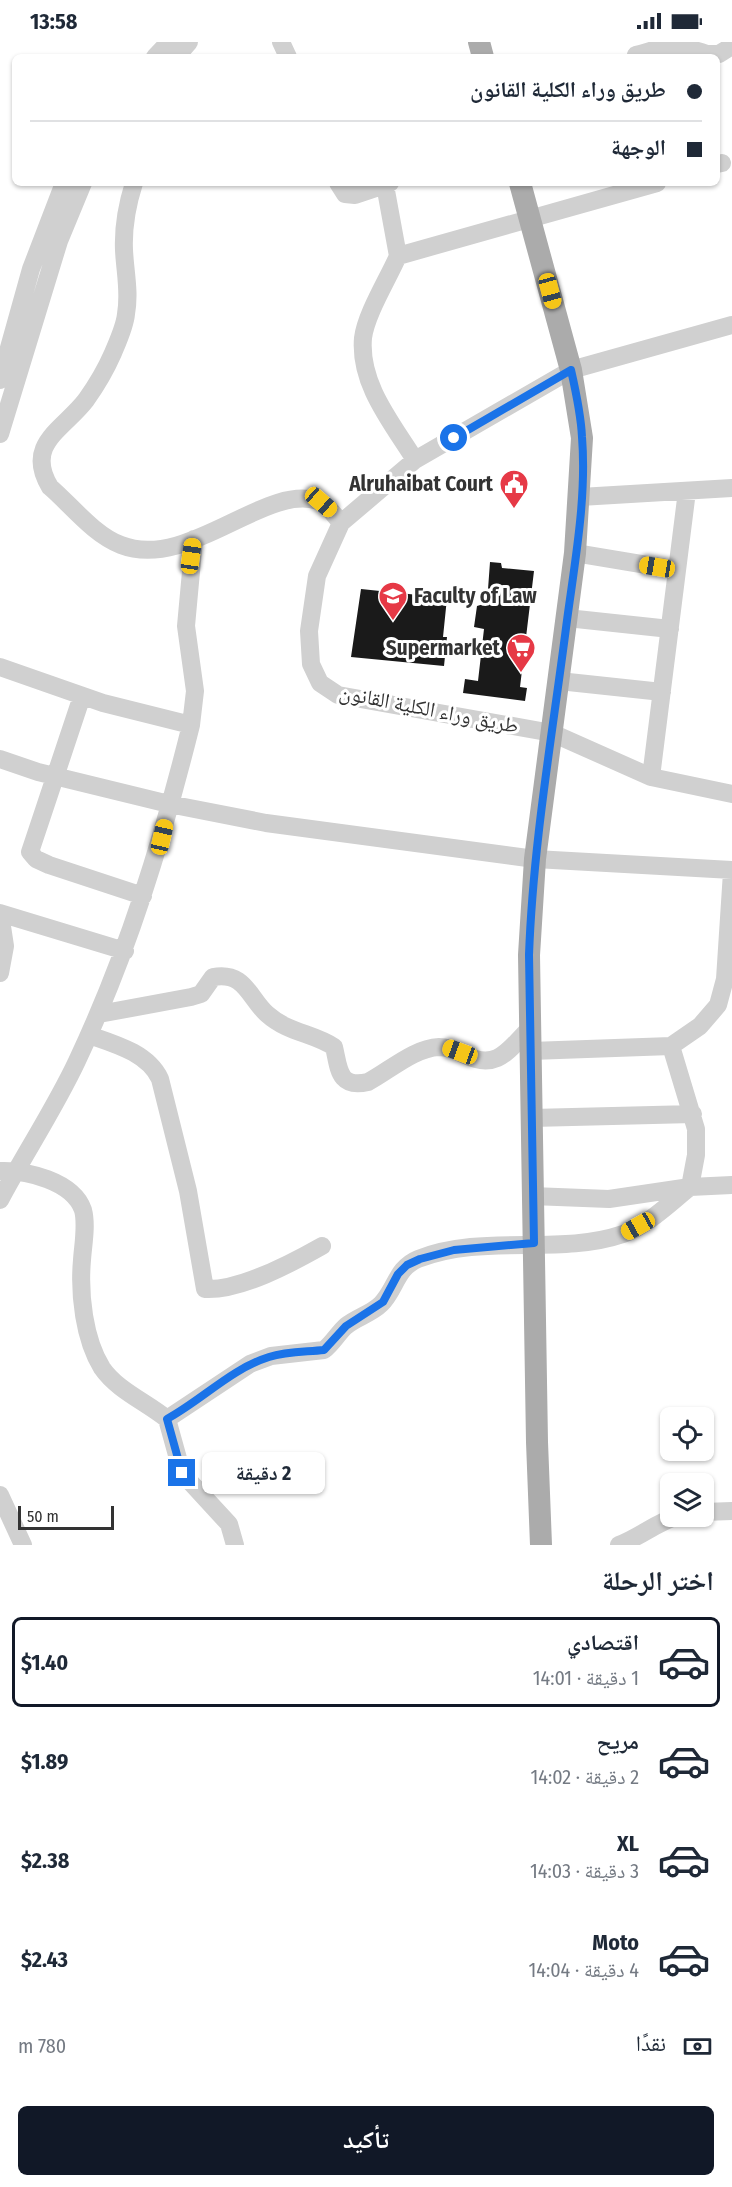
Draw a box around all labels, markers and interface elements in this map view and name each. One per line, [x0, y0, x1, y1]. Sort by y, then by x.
text: 13:58 [30, 8, 77, 35]
text: طريق وراء الكلية القانون [470, 76, 666, 103]
text: الوجهة [611, 134, 666, 161]
car [537, 271, 563, 311]
route start [440, 424, 467, 451]
public building icon: Alruhaibat Court [498, 468, 530, 510]
place label: Alruhaibat Court [348, 471, 494, 497]
car [302, 483, 340, 521]
car [180, 537, 202, 575]
car [638, 555, 676, 579]
school or university icon: Faculty of Law [377, 580, 409, 622]
place label: Faculty of Law [414, 583, 537, 609]
supermarket icon: Supermarket [505, 632, 537, 674]
place label: Supermarket [386, 635, 501, 661]
street label: طريق وراء الكلية القانون [337, 679, 521, 739]
car [149, 817, 175, 857]
car [440, 1037, 480, 1067]
car [618, 1209, 658, 1243]
map controls [660, 1407, 714, 1527]
button: locate [660, 1407, 714, 1461]
callout: 2 دقيقة [203, 1452, 326, 1494]
route end [168, 1459, 195, 1486]
text: 2 دقيقة [236, 1461, 291, 1485]
button: layers [660, 1473, 714, 1527]
scale bar [18, 1503, 114, 1530]
text: 50 m [27, 1507, 59, 1526]
text: اختر الرحلة [602, 1565, 714, 1597]
text: اقتصادي [567, 1629, 639, 1656]
icon: car [657, 1635, 711, 1689]
text: $1.40 [21, 1649, 68, 1676]
text: 1 دقيقة · 14:01 [533, 1666, 639, 1690]
text: مريح [596, 1728, 639, 1755]
icon: car [657, 1734, 711, 1788]
text: $1.89 [21, 1748, 68, 1775]
text: 2 دقيقة · 14:02 [530, 1765, 639, 1789]
text: XL [617, 1830, 639, 1857]
icon: car [657, 1833, 711, 1887]
text: $2.38 [21, 1847, 69, 1874]
text: 3 دقيقة · 14:03 [530, 1859, 639, 1883]
text: Moto [592, 1929, 639, 1956]
icon: car [657, 1932, 711, 1986]
text: $2.43 [21, 1946, 68, 1973]
text: 4 دقيقة · 14:04 [528, 1958, 639, 1982]
text: نقدًا [636, 2030, 666, 2057]
icon: cash [681, 2030, 714, 2063]
text: 780 m [18, 2034, 66, 2058]
button: تأكيد [18, 2106, 714, 2175]

